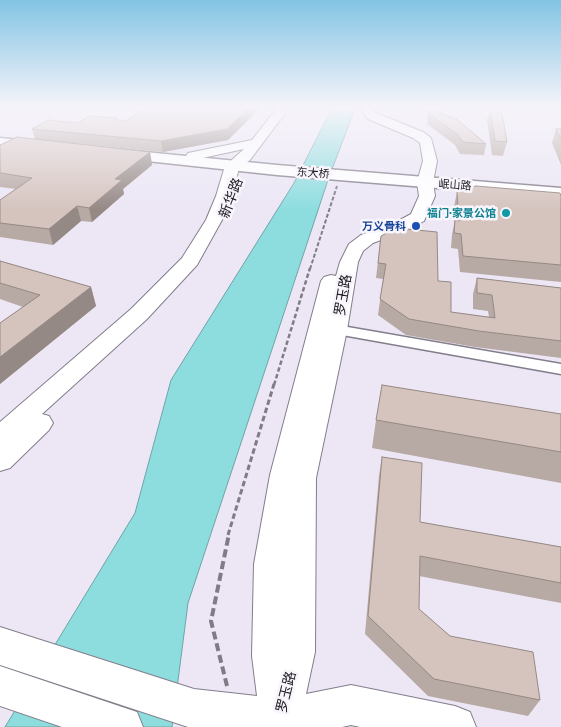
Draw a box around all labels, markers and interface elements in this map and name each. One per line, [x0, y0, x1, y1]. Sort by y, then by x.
street label: 东大桥 [296, 165, 330, 181]
street label: 新华路 [216, 175, 246, 221]
street label: 岷山路 [438, 177, 472, 193]
place label: 福门·家景公馆 [427, 206, 496, 220]
marker: 福门·家景公馆 [500, 207, 512, 219]
place label: 万义骨科 [362, 219, 406, 233]
marker: 万义骨科 [410, 220, 422, 232]
street label: 罗玉路 [331, 273, 355, 317]
street label: 罗玉路 [273, 670, 299, 714]

